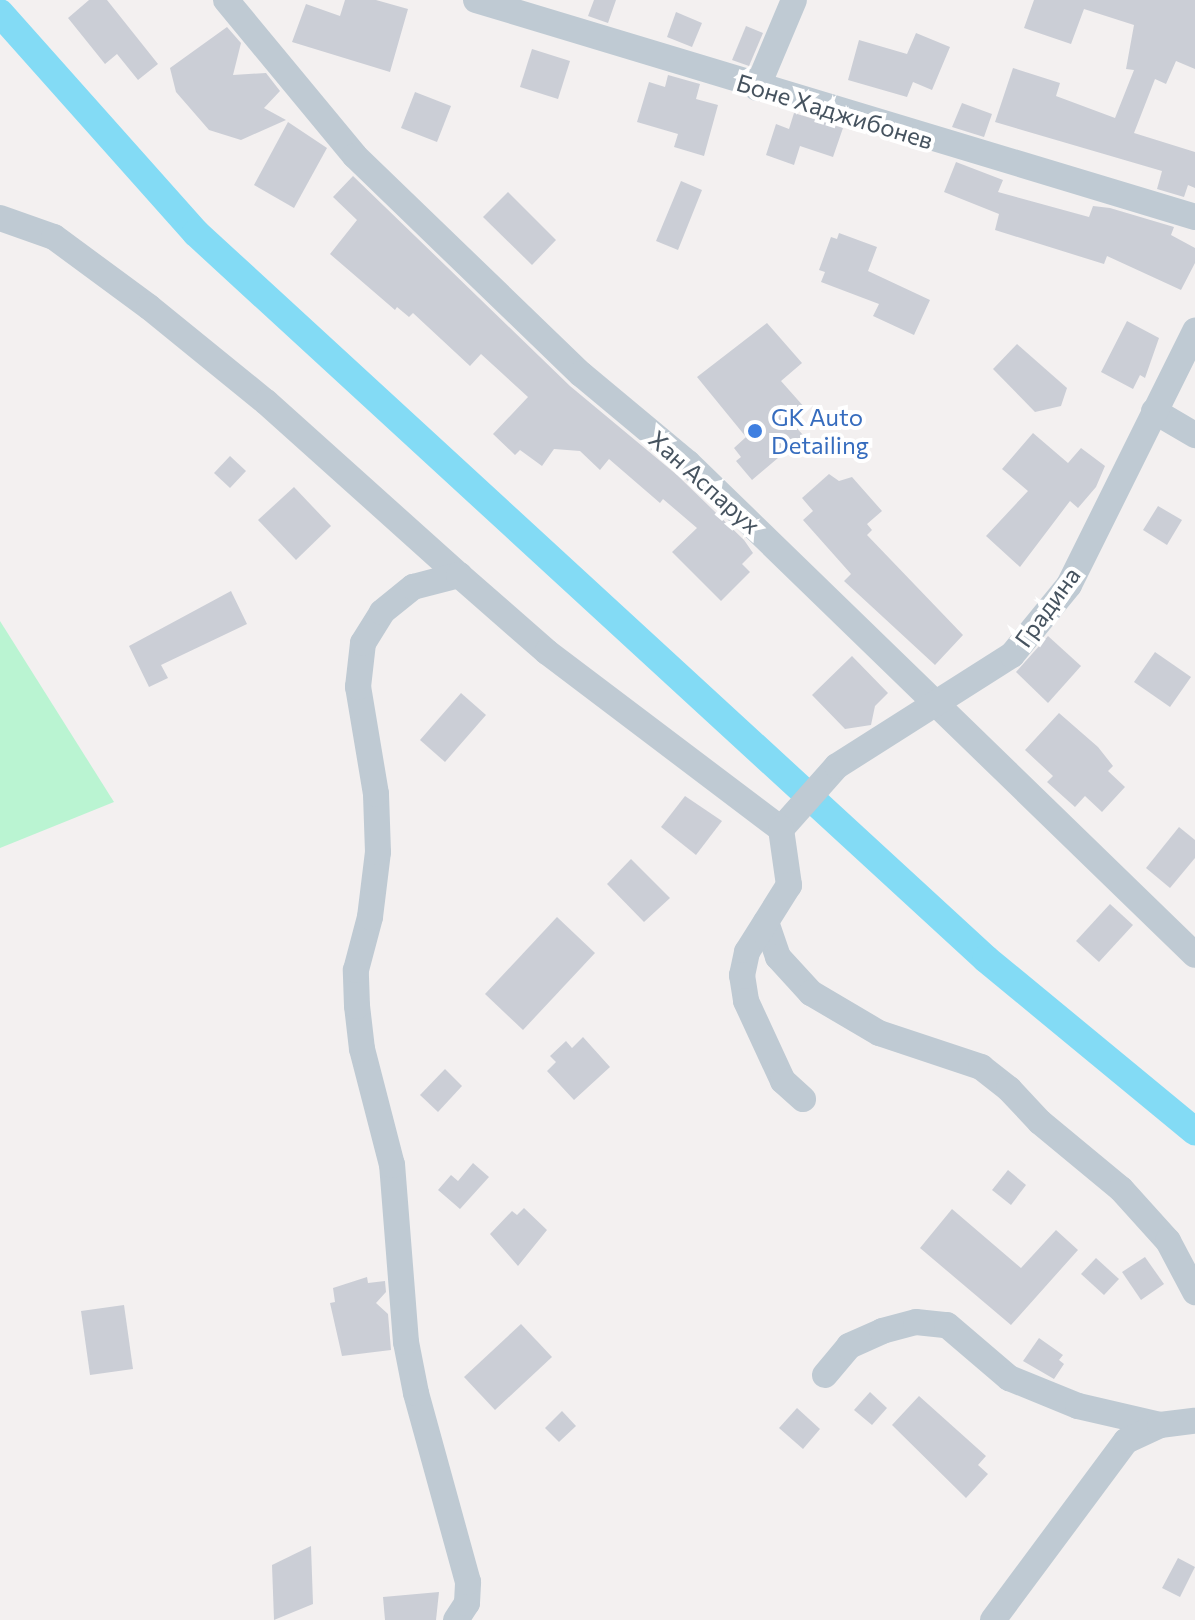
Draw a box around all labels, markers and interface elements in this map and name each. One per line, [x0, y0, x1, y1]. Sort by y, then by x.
street label: Боне Хаджибонев [733, 67, 937, 155]
place label: GK Auto Detailing [771, 403, 869, 459]
marker: GK Auto Detailing [746, 422, 764, 440]
street label: Хан Аспарух [643, 424, 767, 540]
street label: Градина [1008, 561, 1086, 653]

